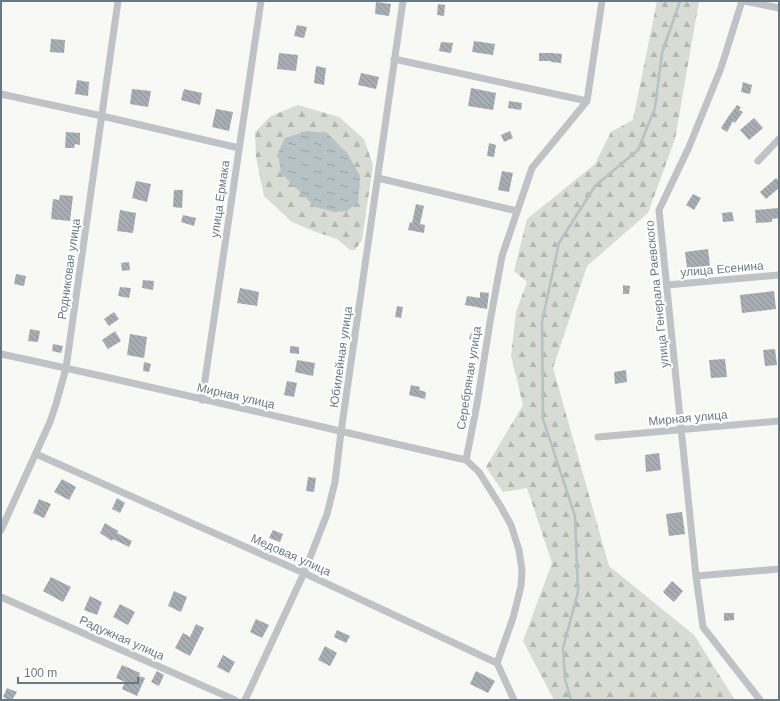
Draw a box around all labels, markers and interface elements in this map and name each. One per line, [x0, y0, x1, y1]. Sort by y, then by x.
street label: улица Ермака [208, 159, 232, 239]
street label: Родниковая улица [55, 217, 83, 320]
street label: улица Генерала Раевского [642, 219, 672, 369]
street label: улица Есенина [680, 258, 765, 280]
street label: Юбилейная улица [327, 305, 355, 409]
street label: Серебряная улица [454, 325, 484, 431]
street label: Мирная улица [196, 380, 277, 412]
street label: Мирная улица [648, 408, 729, 428]
street label: Медовая улица [249, 531, 333, 579]
street label: Радужная улица [77, 613, 167, 663]
scale bar [18, 659, 138, 685]
text: 100 m [24, 666, 57, 680]

